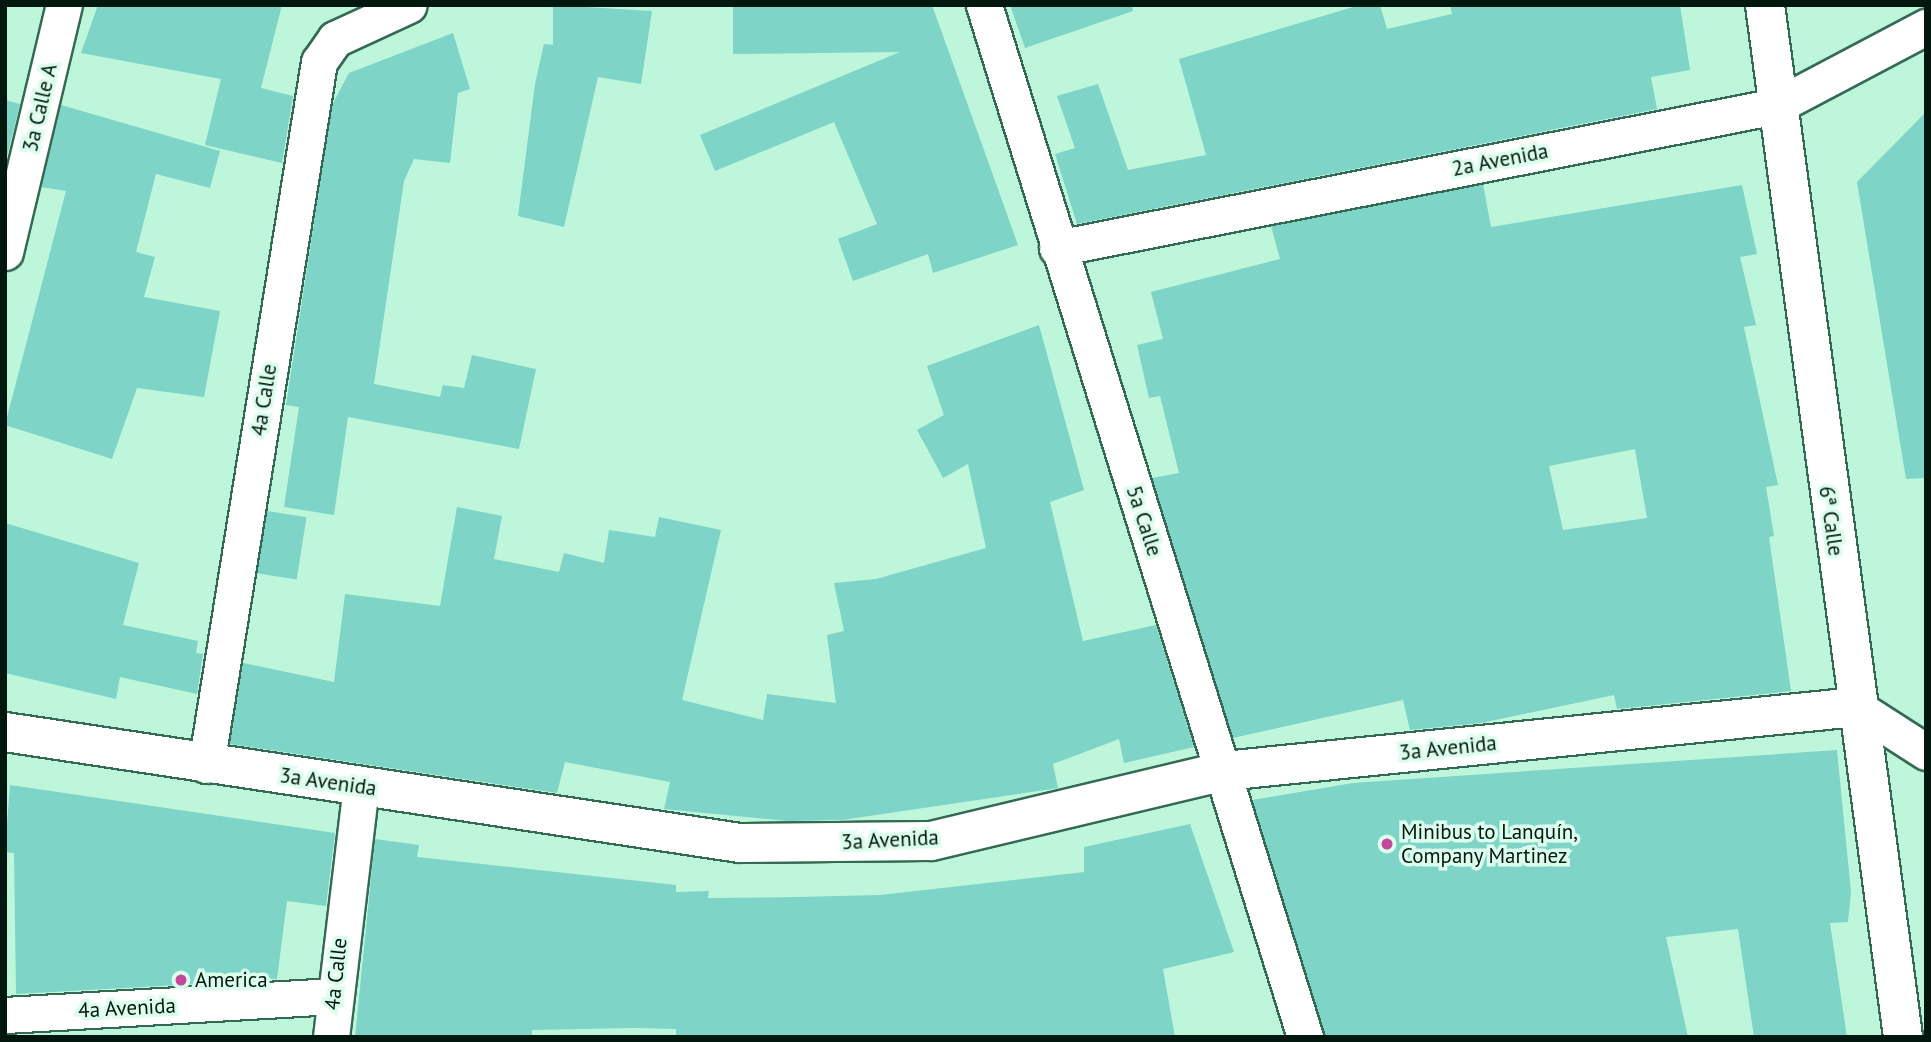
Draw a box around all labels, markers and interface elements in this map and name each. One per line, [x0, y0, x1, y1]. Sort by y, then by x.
street label: 3a Calle A [18, 61, 62, 155]
street label: 2a Avenida [1449, 138, 1551, 182]
street label: 4a Calle [246, 362, 282, 438]
street label: 5a Calle [1121, 483, 1167, 559]
street label: 6ª Calle [1814, 485, 1848, 557]
street label: 3a Avenida [1398, 730, 1498, 766]
street label: 3a Avenida [278, 763, 378, 801]
place label: Minibus to Lanquín, Company Martinez [1401, 819, 1578, 869]
street label: 3a Avenida [840, 825, 940, 855]
marker: Minibus to Lanquín, Company Martinez [1379, 836, 1395, 852]
street label: 4a Calle [320, 937, 352, 1011]
place label: America [195, 967, 268, 993]
marker: America [173, 972, 189, 988]
street label: 4a Avenida [77, 993, 177, 1023]

